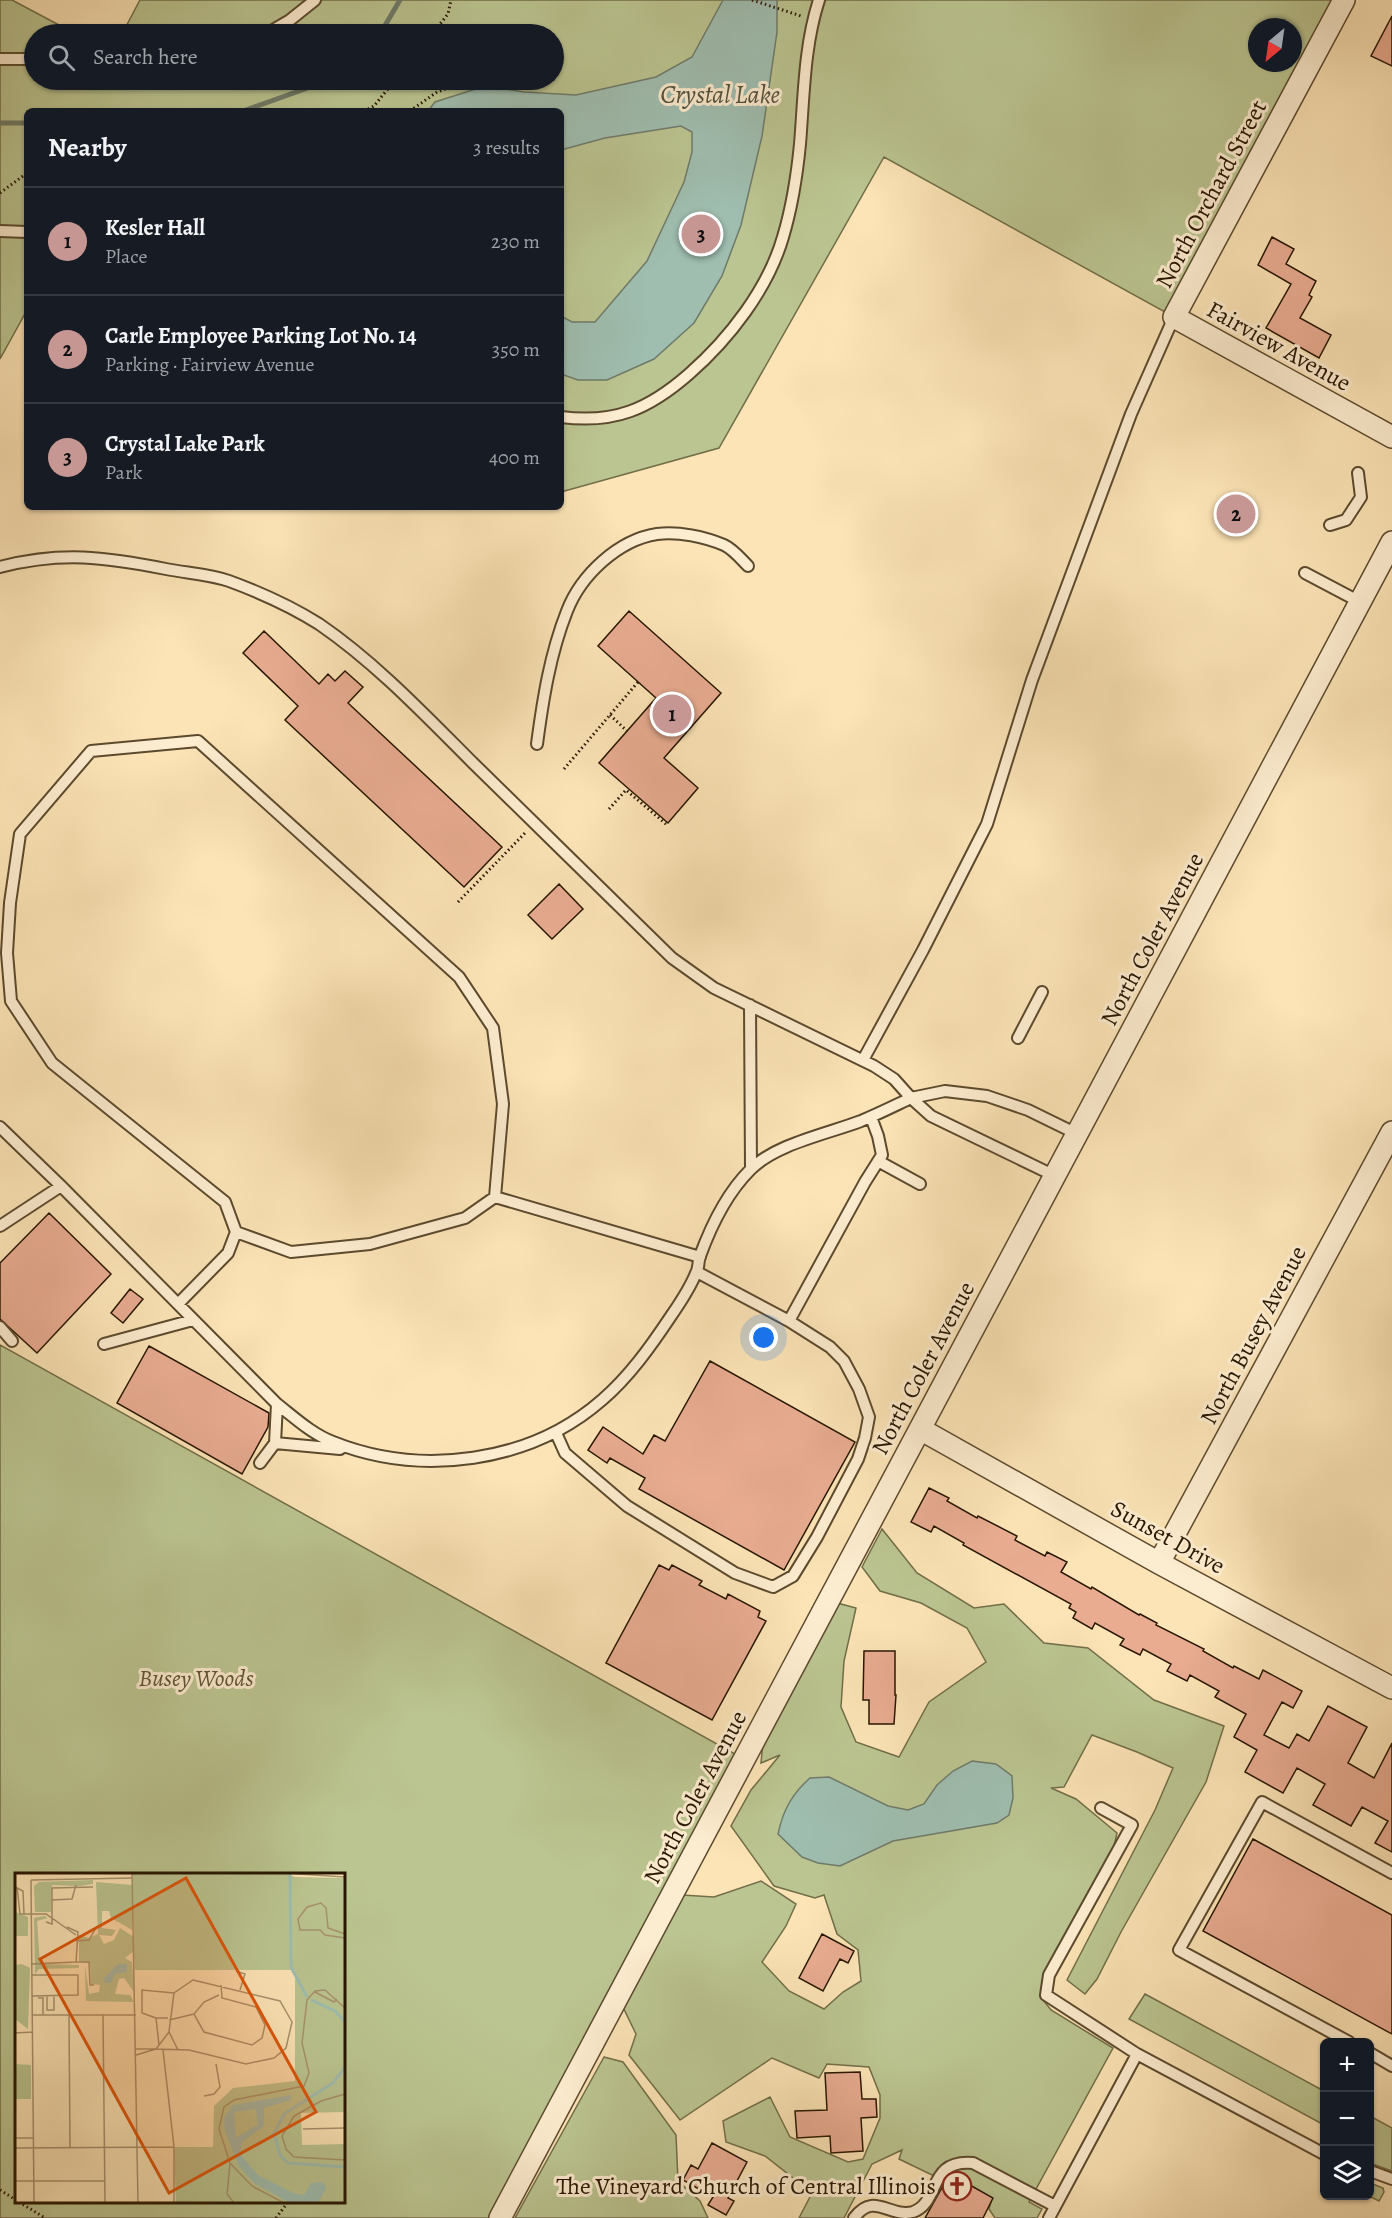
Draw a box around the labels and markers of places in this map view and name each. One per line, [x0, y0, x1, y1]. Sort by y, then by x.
pin: 3 [682, 212, 720, 256]
pin: 2 [1216, 492, 1256, 536]
pin: 1 [652, 692, 692, 736]
place label: The Vineyard Church of Central Illinois [556, 2170, 936, 2202]
church icon: The Vineyard Church of Central Illinois [941, 2170, 973, 2202]

